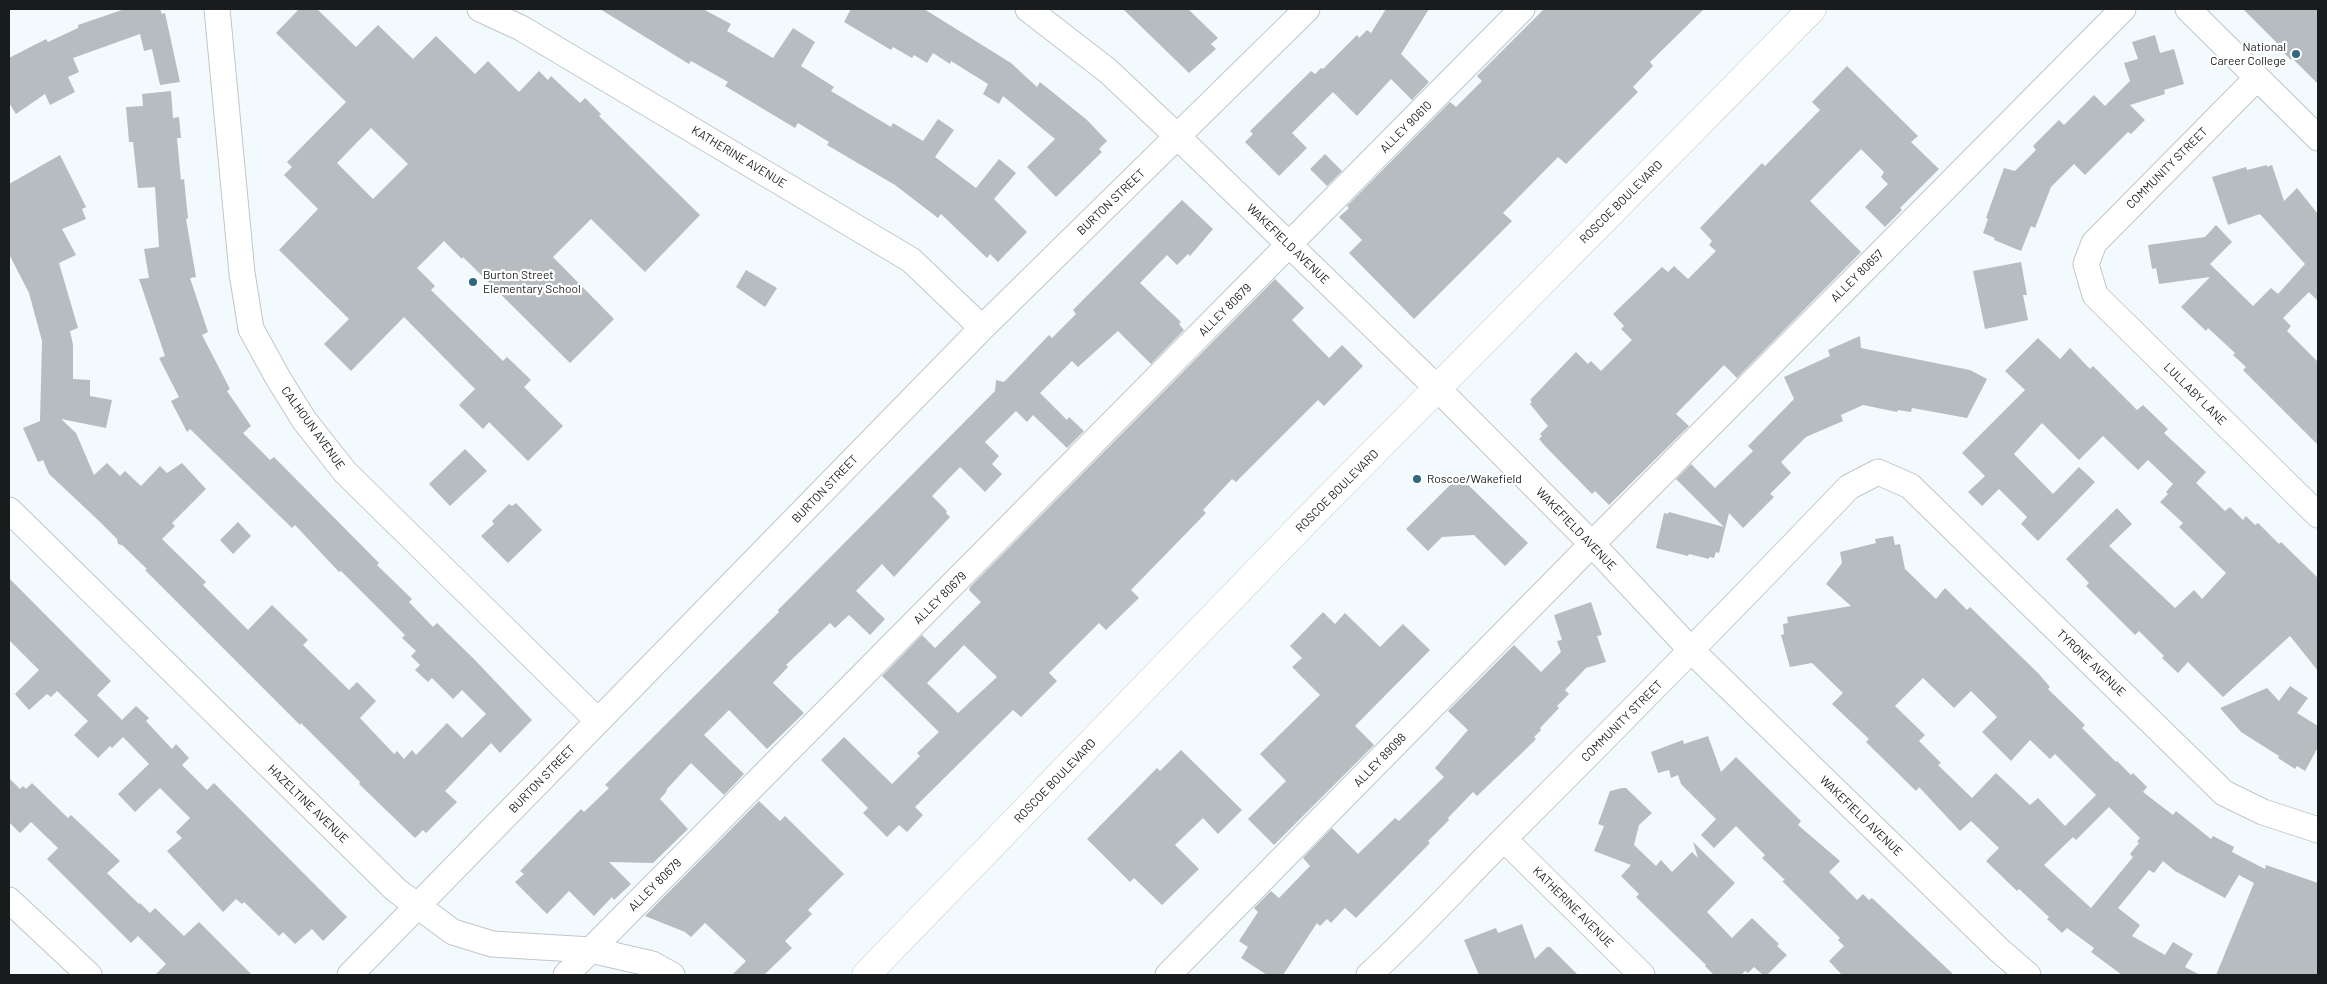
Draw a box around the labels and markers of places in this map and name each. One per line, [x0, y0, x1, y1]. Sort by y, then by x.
place label: National Career College [2210, 40, 2286, 68]
marker: National Career College [2290, 48, 2302, 60]
place label: Burton Street Elementary School [483, 268, 581, 296]
marker: Burton Street Elementary School [467, 276, 479, 288]
place label: Roscoe/Wakefield [1427, 472, 1522, 486]
marker: Roscoe/Wakefield [1411, 473, 1423, 485]

